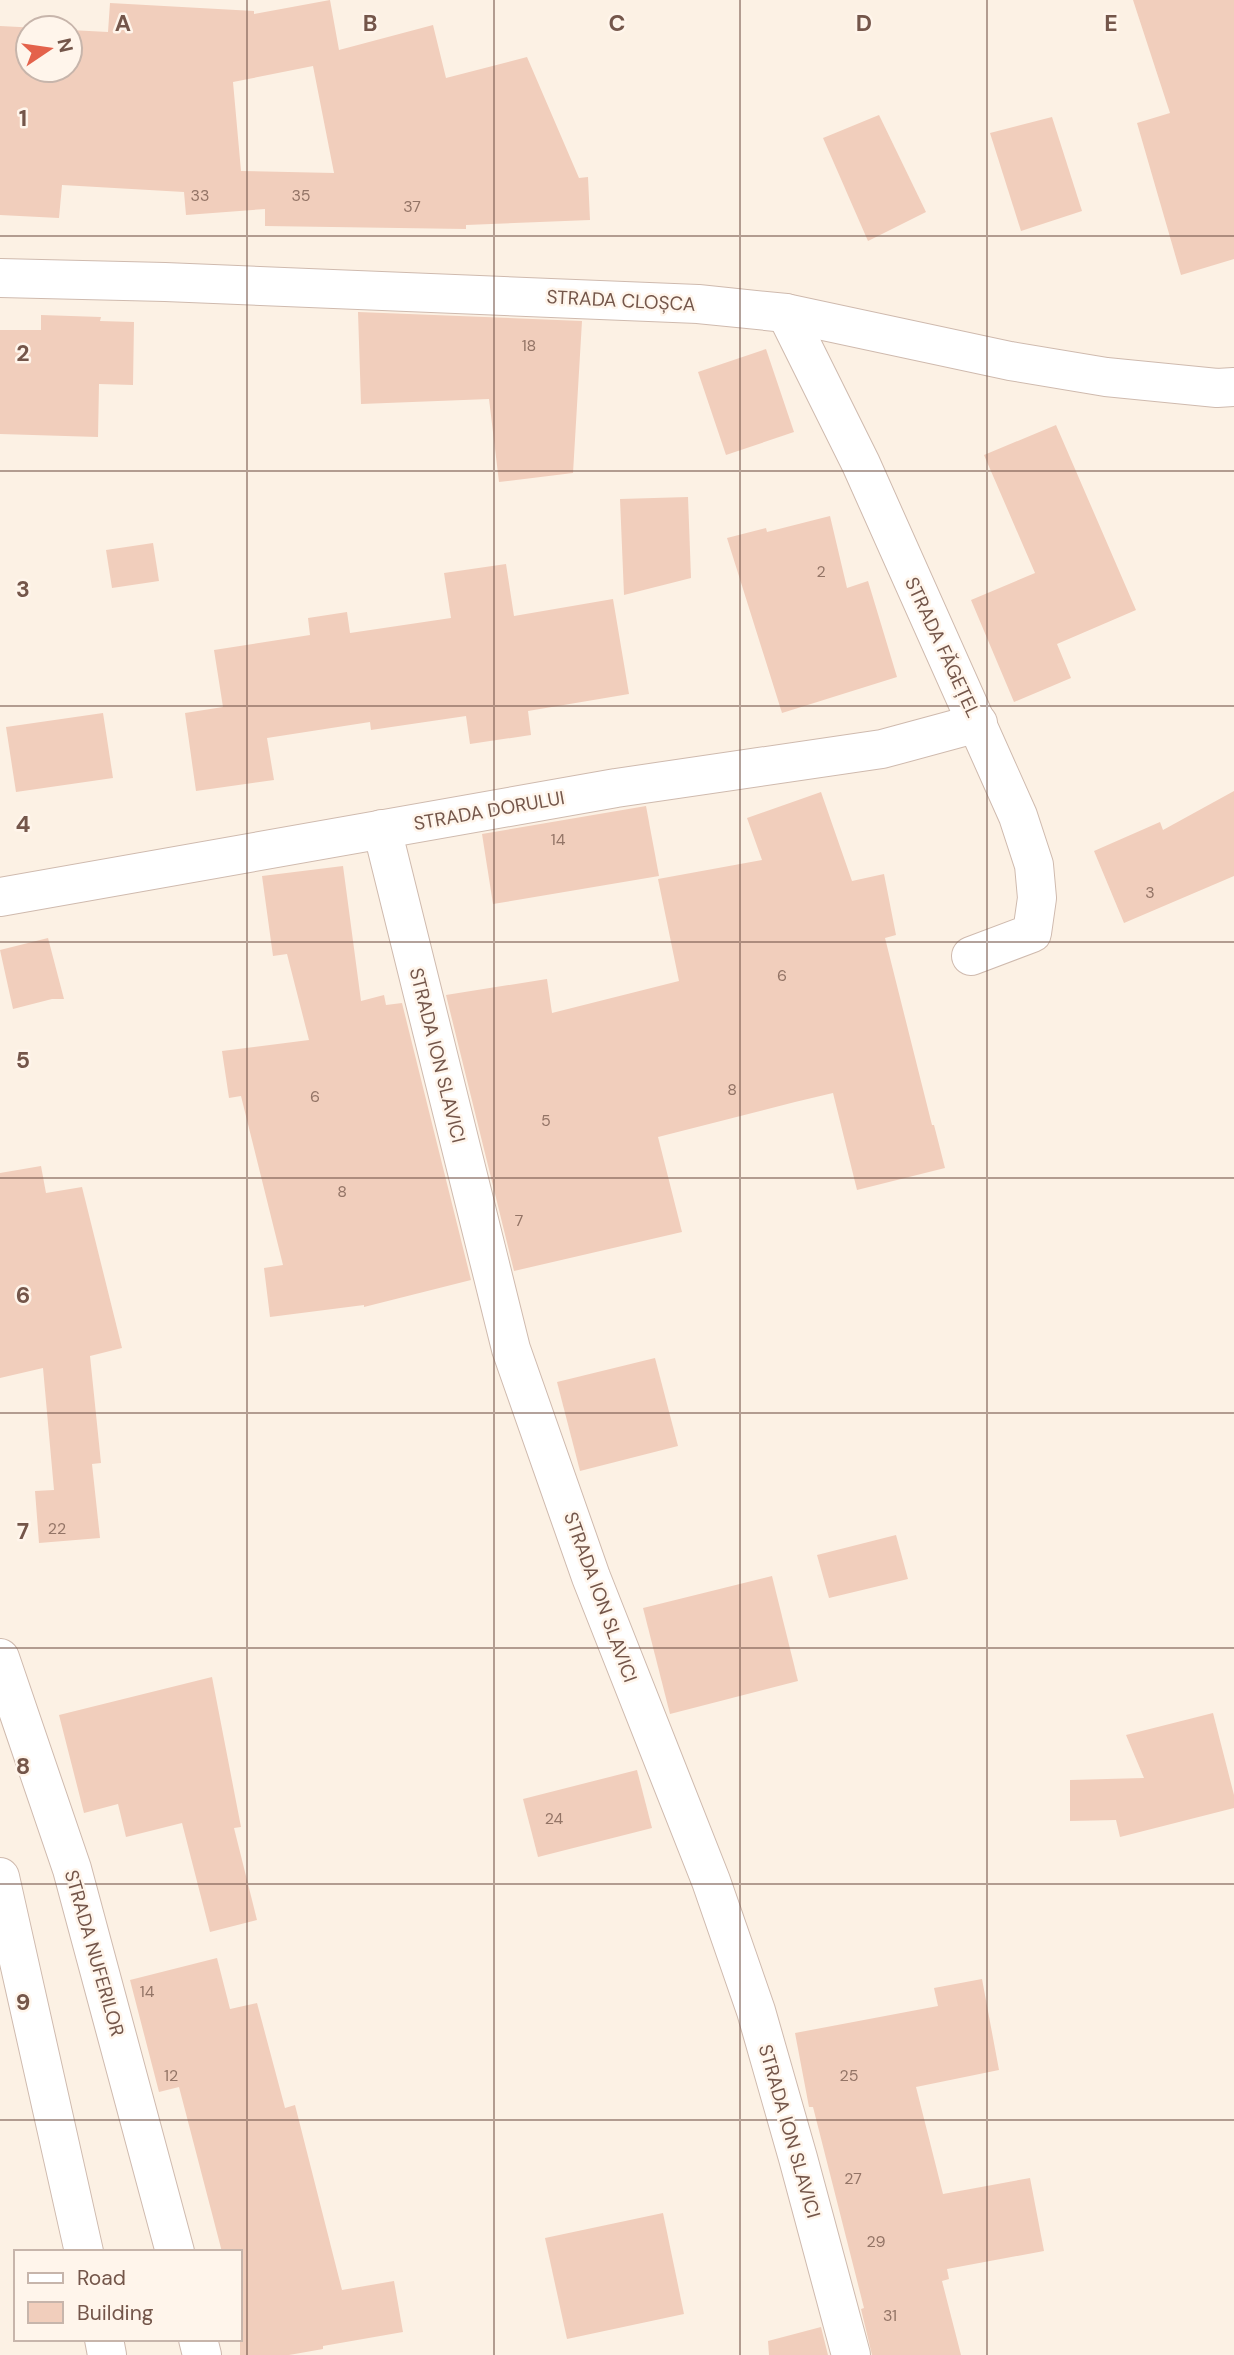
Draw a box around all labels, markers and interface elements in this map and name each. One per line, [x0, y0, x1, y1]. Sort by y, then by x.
text: A [115, 8, 131, 38]
text: B [363, 8, 377, 38]
text: C [609, 8, 625, 38]
text: D [856, 8, 872, 38]
text: E [1104, 8, 1118, 38]
north arrow [14, 14, 84, 84]
text: N [51, 36, 79, 55]
text: 1 [19, 103, 27, 133]
house number: 33 [191, 185, 209, 206]
house number: 35 [291, 185, 311, 206]
house number: 37 [403, 196, 421, 217]
street label: STRADA CLOȘCA [546, 284, 696, 317]
house number: 18 [522, 335, 536, 356]
text: 2 [16, 338, 30, 368]
house number: 2 [816, 561, 826, 582]
street label: STRADA FĂGEȚEL [899, 573, 986, 722]
text: 3 [16, 574, 30, 604]
street label: STRADA DORULUI [412, 785, 567, 836]
text: 4 [16, 809, 31, 839]
house number: 14 [551, 829, 566, 850]
house number: 3 [1145, 882, 1155, 903]
street label: STRADA ION SLAVICI [404, 965, 471, 1145]
house number: 6 [777, 965, 787, 986]
text: 5 [16, 1045, 30, 1075]
house number: 8 [727, 1079, 737, 1100]
house number: 6 [310, 1086, 320, 1107]
house number: 5 [541, 1110, 551, 1131]
house number: 8 [337, 1181, 347, 1202]
house number: 7 [515, 1210, 523, 1231]
text: 6 [16, 1280, 30, 1310]
street label: STRADA ION SLAVICI [558, 1509, 643, 1686]
text: 7 [17, 1516, 29, 1546]
house number: 22 [48, 1518, 66, 1539]
text: 8 [16, 1751, 30, 1781]
house number: 24 [545, 1808, 564, 1829]
street label: STRADA NUFERILOR [59, 1867, 130, 2039]
house number: 14 [140, 1981, 155, 2002]
text: 9 [16, 1987, 30, 2017]
street label: STRADA ION SLAVICI [753, 2041, 826, 2221]
house number: 12 [164, 2065, 178, 2086]
house number: 25 [840, 2065, 858, 2086]
house number: 27 [844, 2168, 862, 2189]
house number: 29 [866, 2231, 886, 2252]
legend [14, 2250, 242, 2341]
text: Road [77, 2264, 126, 2292]
text: Building [77, 2299, 154, 2327]
house number: 31 [883, 2305, 897, 2326]

